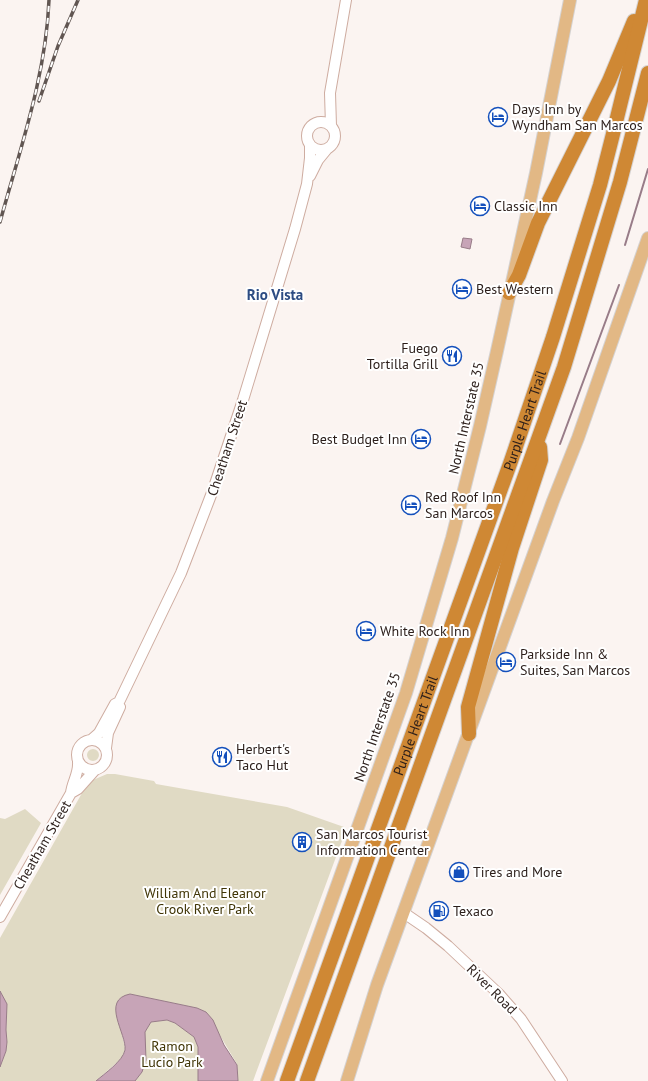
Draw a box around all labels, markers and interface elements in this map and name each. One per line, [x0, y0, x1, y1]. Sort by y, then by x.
place label: Days Inn by Wyndham San Marcos [512, 100, 643, 134]
hotel icon: Days Inn by Wyndham San Marcos [487, 106, 509, 128]
hotel icon: Classic Inn [469, 195, 491, 217]
place label: Classic Inn [494, 197, 558, 215]
hotel icon: Best Western [451, 278, 473, 300]
place label: Best Western [476, 280, 554, 298]
district label: Rio Vista [247, 285, 303, 304]
place label: Fuego Tortilla Grill [367, 339, 438, 373]
restaurant icon: Fuego Tortilla Grill [441, 345, 463, 367]
street label: North Interstate 35 [444, 360, 488, 476]
street label: Purple Heart Trail [499, 368, 550, 473]
street label: Cheatham Street [203, 397, 251, 498]
hotel icon: Best Budget Inn [410, 428, 432, 450]
place label: Best Budget Inn [312, 430, 407, 448]
place label: Red Roof Inn San Marcos [425, 488, 501, 522]
hotel icon: Red Roof Inn San Marcos [400, 494, 422, 516]
hotel icon: White Rock Inn [355, 620, 377, 642]
place label: White Rock Inn [380, 622, 469, 640]
place label: Parkside Inn & Suites, San Marcos [520, 645, 630, 679]
hotel icon: Parkside Inn & Suites, San Marcos [495, 651, 517, 673]
street label: North Interstate 35 [350, 670, 404, 784]
street label: Purple Heart Trail [389, 673, 442, 778]
place label: Herbert's Taco Hut [236, 740, 290, 774]
restaurant icon: Herbert's Taco Hut [211, 746, 233, 768]
street label: Cheatham Street [9, 797, 75, 893]
place label: San Marcos Tourist Information Center [316, 825, 429, 859]
building icon: San Marcos Tourist Information Center [291, 831, 313, 853]
shop icon: Tires and More [448, 861, 470, 883]
place label: Tires and More [473, 863, 562, 881]
park label: William And Eleanor Crook River Park [144, 884, 266, 918]
fuel station icon: Texaco [428, 900, 450, 922]
place label: Texaco [453, 902, 493, 920]
street label: River Road [463, 960, 521, 1018]
park label: Ramon Lucio Park [141, 1037, 203, 1071]

